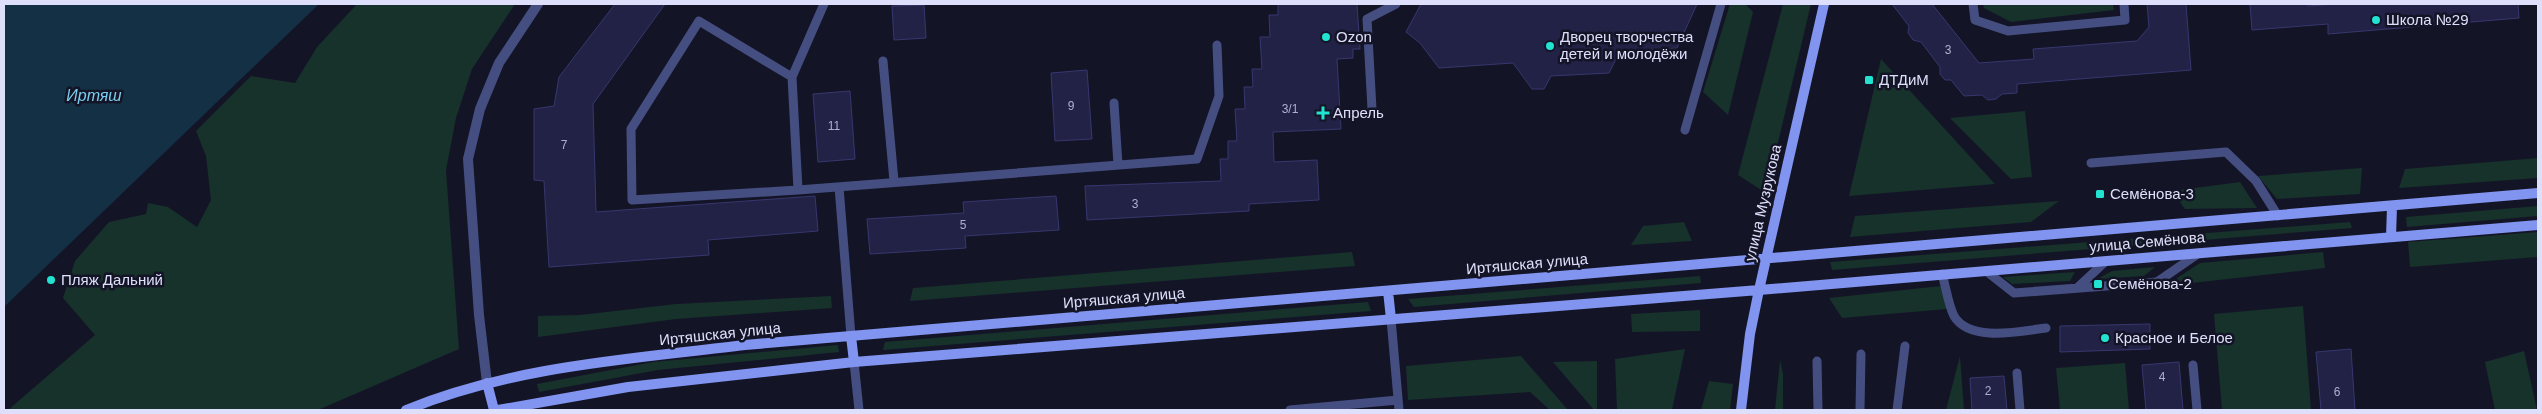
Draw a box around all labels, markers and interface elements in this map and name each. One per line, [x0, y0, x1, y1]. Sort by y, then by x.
place label: Школа №29 [2386, 11, 2469, 28]
marker: Школа №29 [2370, 14, 2382, 26]
place label: Ozon [1336, 28, 1372, 45]
place label: Дворец творчества детей и молодёжи [1560, 28, 1694, 62]
marker: Ozon [1320, 31, 1332, 43]
marker: Дворец творчества детей и молодёжи [1544, 40, 1556, 52]
house number: 3 [1945, 43, 1952, 57]
place label: ДТДиМ [1879, 71, 1929, 88]
marker: ДТДиМ [1863, 74, 1875, 86]
water label: Иртяш [66, 87, 122, 104]
house number: 9 [1068, 99, 1075, 113]
house number: 3/1 [1282, 102, 1299, 116]
place label: Апрель [1333, 104, 1384, 121]
marker: Апрель [1317, 107, 1329, 119]
house number: 11 [828, 119, 841, 133]
house number: 7 [561, 138, 568, 152]
street label: улица Музрукова [1741, 142, 1784, 263]
place label: Семёнова-3 [2110, 185, 2194, 202]
marker: Семёнова-3 [2094, 188, 2106, 200]
house number: 3 [1132, 197, 1139, 211]
house number: 5 [960, 218, 967, 232]
street label: улица Семёнова [2088, 228, 2206, 255]
street label: Иртяшская улица [1465, 250, 1589, 277]
place label: Пляж Дальний [61, 271, 163, 288]
marker: Пляж Дальний [45, 274, 57, 286]
place label: Семёнова-2 [2108, 275, 2192, 292]
marker: Семёнова-2 [2092, 278, 2104, 290]
street label: Иртяшская улица [1062, 284, 1186, 311]
street label: Иртяшская улица [658, 319, 782, 348]
place label: Красное и Белое [2115, 329, 2233, 346]
marker: Красное и Белое [2099, 332, 2111, 344]
house number: 4 [2159, 370, 2166, 384]
house number: 2 [1985, 384, 1992, 398]
house number: 6 [2334, 385, 2341, 399]

